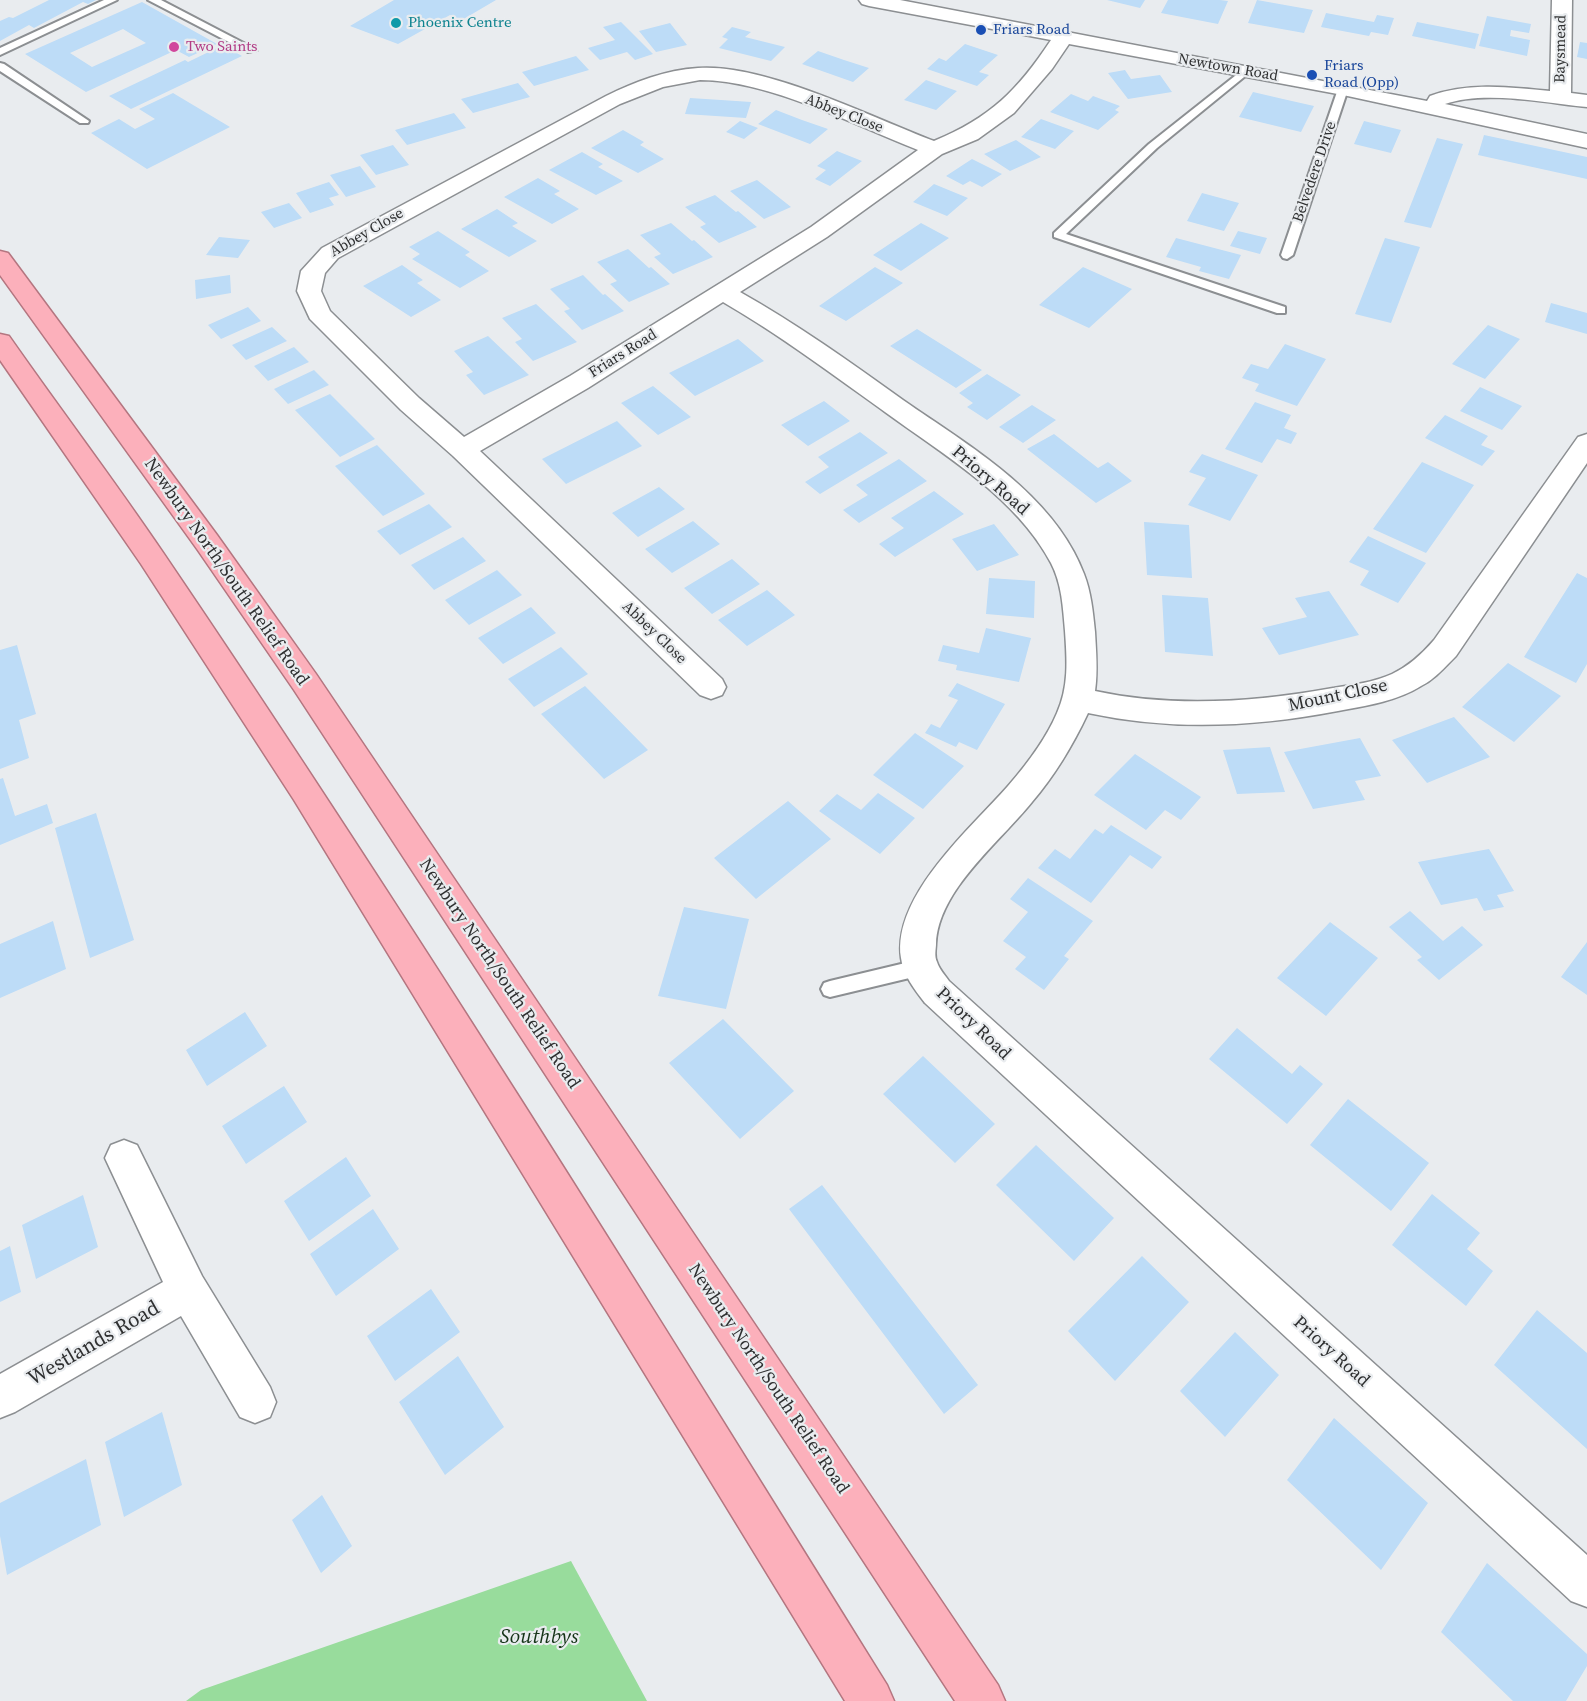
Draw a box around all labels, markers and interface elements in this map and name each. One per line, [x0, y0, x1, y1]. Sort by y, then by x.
place label: Phoenix Centre [408, 14, 512, 32]
street label: Baysmead [1551, 15, 1571, 83]
marker: Phoenix Centre [389, 16, 403, 30]
place label: Friars Road [993, 21, 1070, 39]
marker: Friars Road [974, 23, 988, 37]
place label: Two Saints [186, 38, 258, 56]
marker: Two Saints [167, 40, 181, 54]
street label: Newtown Road [1177, 50, 1279, 86]
place label: Friars Road (Opp) [1324, 57, 1399, 92]
marker: Friars Road (Opp) [1305, 68, 1319, 82]
street label: Abbey Close [802, 91, 886, 137]
street label: Belvedere Drive [1289, 119, 1341, 225]
street label: Abbey Close [327, 205, 407, 261]
street label: Friars Road [586, 326, 660, 382]
street label: Priory Road [947, 442, 1033, 520]
street label: Newbury North/South Relief Road [139, 454, 313, 690]
street label: Abbey Close [618, 598, 690, 668]
street label: Mount Close [1287, 675, 1389, 717]
street label: Newbury North/South Relief Road [414, 855, 584, 1093]
street label: Priory Road [931, 983, 1015, 1065]
street label: Newbury North/South Relief Road [683, 1260, 853, 1498]
street label: Westlands Road [24, 1296, 164, 1392]
street label: Priory Road [1288, 1312, 1374, 1392]
park label: Southbys [500, 1625, 578, 1651]

